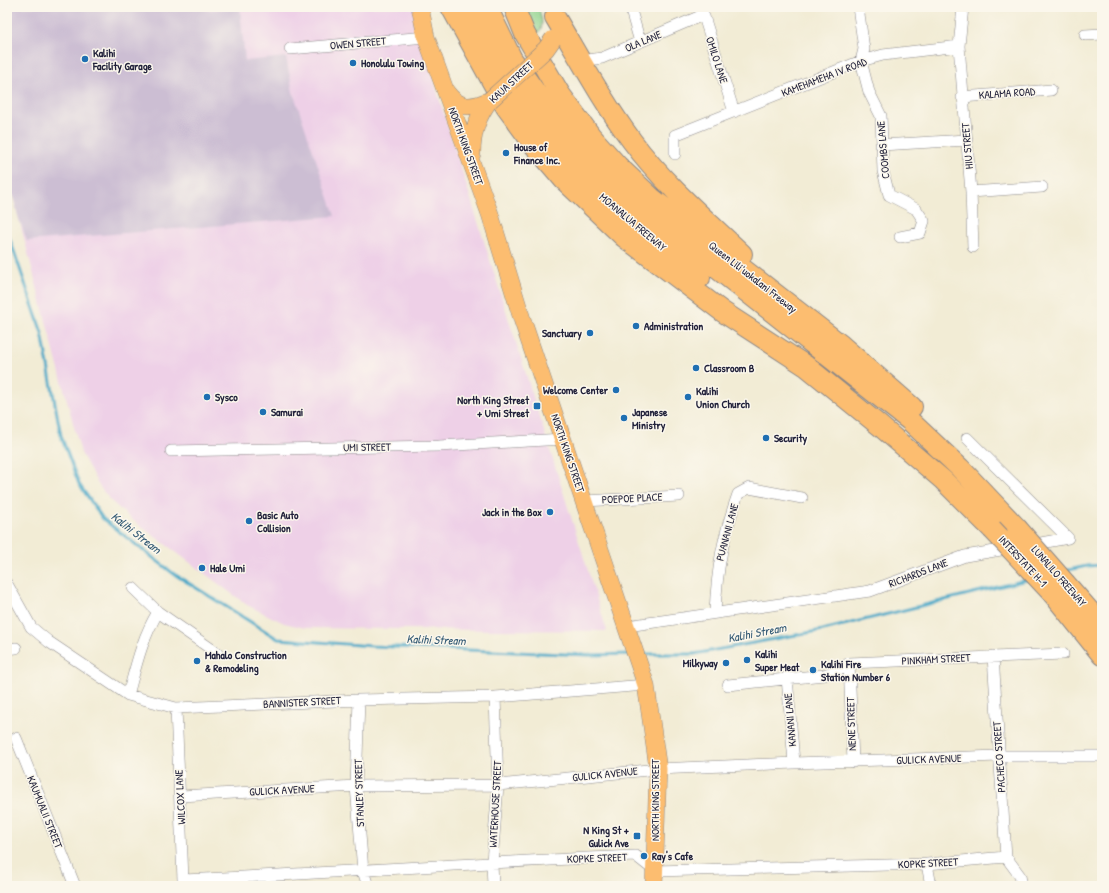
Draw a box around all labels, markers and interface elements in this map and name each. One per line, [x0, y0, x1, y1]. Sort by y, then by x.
street label: OLA LANE [623, 27, 663, 55]
street label: OWEN STREET [329, 34, 387, 52]
street label: OMILO LANE [703, 35, 731, 85]
place label: Kalihi Facility Garage [92, 46, 153, 74]
marker: Kalihi Facility Garage [80, 54, 90, 64]
street label: KAMEHAMEHA IV ROAD [779, 54, 869, 100]
place label: Honolulu Towing [361, 56, 424, 71]
marker: Honolulu Towing [348, 58, 358, 68]
street label: KAUA STREET [486, 58, 537, 106]
street label: KALAMA ROAD [978, 84, 1037, 102]
street label: NORTH KING STREET [445, 105, 487, 188]
street label: COOMBS LANE [873, 120, 893, 180]
street label: HIU STREET [958, 121, 976, 170]
place label: House of Finance Inc. [513, 140, 561, 167]
marker: House of Finance Inc. [501, 148, 511, 158]
street label: MOANALUA FREEWAY [597, 190, 669, 254]
street label: Queen Liliʻuokalani Freeway [706, 238, 800, 316]
place label: Administration [644, 319, 703, 333]
marker: Administration [631, 321, 641, 331]
place label: Sanctuary [542, 326, 582, 341]
marker: Sanctuary [585, 328, 595, 338]
place label: Classroom B [704, 361, 755, 375]
marker: Classroom B [691, 363, 701, 373]
place label: Welcome Center [543, 383, 609, 397]
place label: Kalihi Union Church [696, 384, 750, 411]
marker: Welcome Center [611, 385, 621, 395]
place label: Sysco [215, 390, 238, 405]
marker: Sysco [202, 392, 212, 402]
marker: Kalihi Union Church [683, 392, 693, 402]
place label: North King Street + Umi Street [457, 393, 530, 420]
marker: North King Street + Umi Street [532, 401, 542, 411]
place label: Samurai [271, 405, 303, 419]
place label: Japanese Ministry [632, 405, 668, 433]
marker: Samurai [258, 407, 268, 417]
street label: NORTH KING STREET [548, 412, 588, 495]
marker: Japanese Ministry [619, 413, 629, 423]
place label: Security [774, 431, 808, 446]
marker: Security [761, 433, 771, 443]
street label: UMI STREET [343, 440, 392, 454]
street label: POEPOE PLACE [601, 489, 663, 507]
street label: PUANANI LANE [713, 502, 741, 562]
place label: Jack in the Box [482, 505, 542, 519]
marker: Jack in the Box [545, 507, 555, 517]
water label: Kalihi Stream [108, 508, 166, 558]
place label: Basic Auto Collision [257, 508, 299, 535]
marker: Basic Auto Collision [244, 516, 254, 526]
street label: INTERSTATE H-1 [996, 532, 1050, 590]
street label: LUNALILO FREEWAY [1029, 542, 1090, 610]
street label: RICHARDS LANE [886, 555, 950, 591]
place label: Hale Umi [210, 561, 245, 575]
marker: Hale Umi [197, 563, 207, 573]
water label: Kalihi Stream [726, 618, 788, 647]
water label: Kalihi Stream [406, 630, 467, 649]
place label: Kalihi Super Meat [755, 647, 801, 675]
place label: Mahalo Construction & Remodeling [205, 648, 287, 676]
street label: PINKHAM STREET [901, 650, 972, 668]
marker: Kalihi Super Meat [742, 655, 752, 665]
marker: Mahalo Construction & Remodeling [192, 656, 202, 666]
place label: Milkyway [683, 656, 718, 671]
place label: Kalihi Fire Station Number 6 [821, 657, 891, 684]
marker: Milkyway [721, 658, 731, 668]
marker: Kalihi Fire Station Number 6 [808, 665, 818, 675]
street label: BANNISTER STREET [263, 693, 342, 711]
street label: KANANI LANE [781, 693, 799, 747]
street label: NENE STREET [843, 696, 859, 751]
street label: PACHECO STREET [989, 720, 1008, 793]
street label: GULICK AVENUE [896, 751, 962, 767]
street label: STANLEY STREET [351, 758, 367, 827]
street label: NORTH KING STREET [648, 758, 662, 841]
street label: WATERHOUSE STREET [486, 759, 504, 848]
street label: GULICK AVENUE [572, 764, 638, 784]
street label: WILCOX LANE [172, 769, 188, 825]
street label: KAUMUALII STREET [24, 774, 66, 851]
street label: GULICK AVENUE [249, 781, 315, 799]
place label: N King St + Gulick Ave [583, 823, 630, 850]
marker: N King St + Gulick Ave [632, 831, 642, 841]
place label: Ray's Cafe [652, 849, 694, 864]
street label: KOPKE STREET [567, 850, 628, 866]
marker: Ray's Cafe [639, 851, 649, 861]
street label: KOPKE STREET [897, 854, 959, 872]

